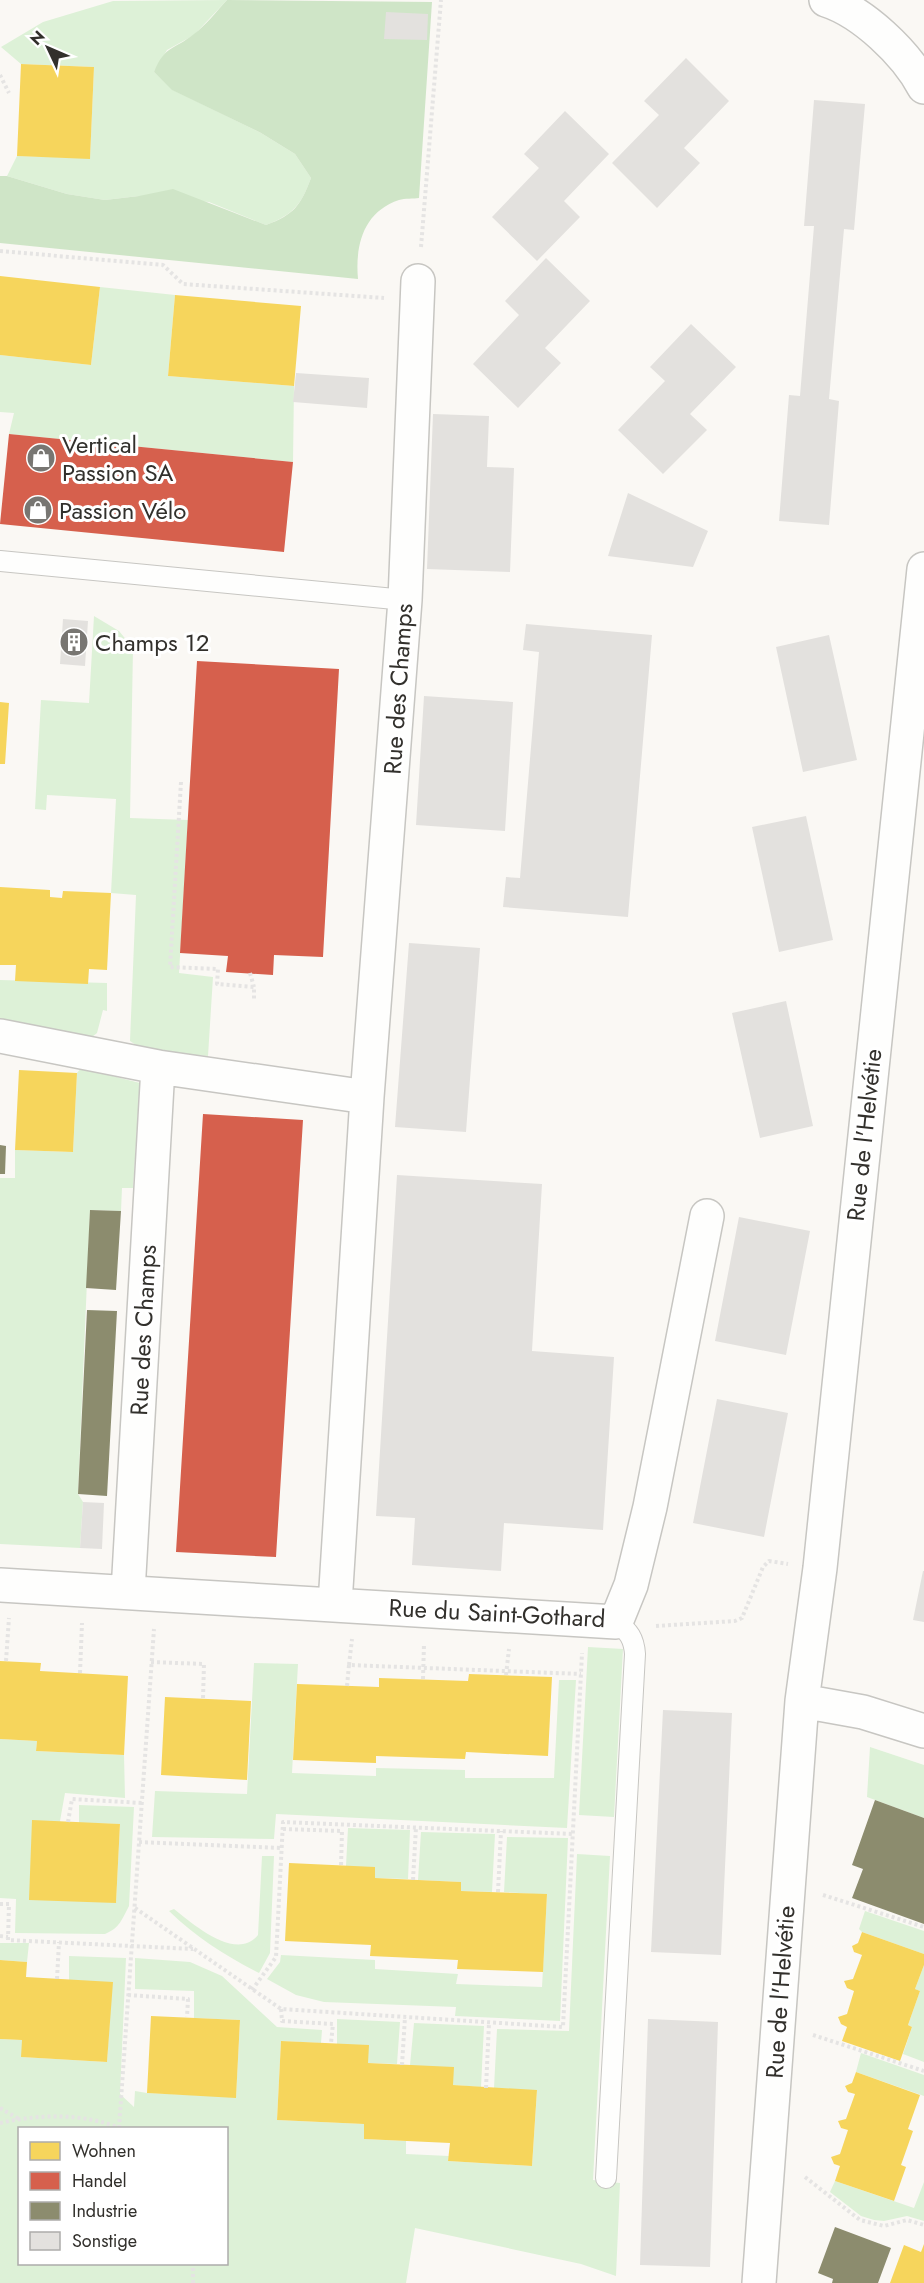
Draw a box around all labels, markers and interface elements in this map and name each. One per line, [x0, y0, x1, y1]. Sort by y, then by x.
north arrow [18, 18, 78, 78]
text: N [25, 25, 50, 50]
place label: Vertical Passion SA [62, 427, 174, 490]
shop icon: Vertical Passion SA [25, 442, 57, 474]
place label: Passion Vélo [59, 493, 186, 528]
shop icon: Passion Vélo [22, 494, 54, 526]
street label: Rue des Champs [375, 602, 421, 776]
place label: Champs 12 [95, 625, 209, 660]
building icon: Champs 12 [58, 626, 90, 658]
street label: Rue de l'Helvétie [838, 1047, 890, 1223]
street label: Rue des Champs [121, 1244, 165, 1416]
street label: Rue du Saint-Gothard [388, 1590, 606, 1636]
street label: Rue de l'Helvétie [757, 1904, 803, 2080]
legend [18, 2127, 228, 2265]
text: Wohnen [72, 2138, 136, 2164]
text: Handel [72, 2168, 127, 2194]
text: Industrie [72, 2198, 137, 2224]
text: Sonstige [72, 2228, 137, 2254]

